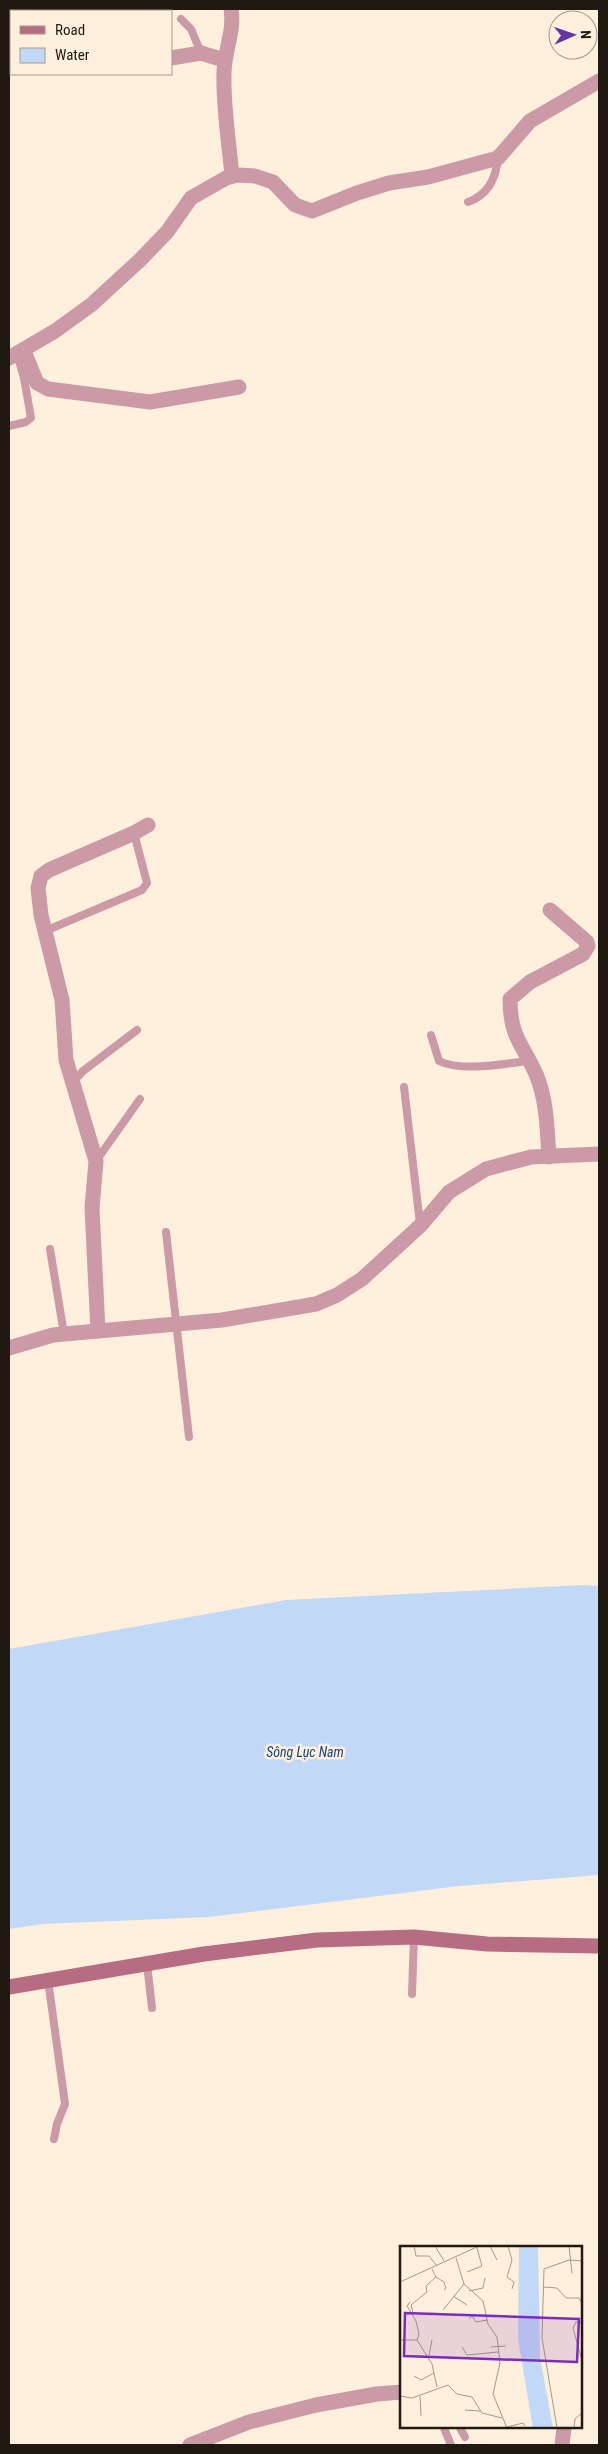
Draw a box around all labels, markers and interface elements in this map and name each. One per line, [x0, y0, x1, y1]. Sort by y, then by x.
legend [10, 10, 172, 75]
north arrow [548, 10, 598, 60]
text: Road [55, 21, 85, 39]
text: N [578, 30, 594, 39]
text: Water [55, 46, 90, 64]
water label: Sông Lục Nam [266, 1744, 344, 1760]
inset map [400, 2246, 583, 2429]

